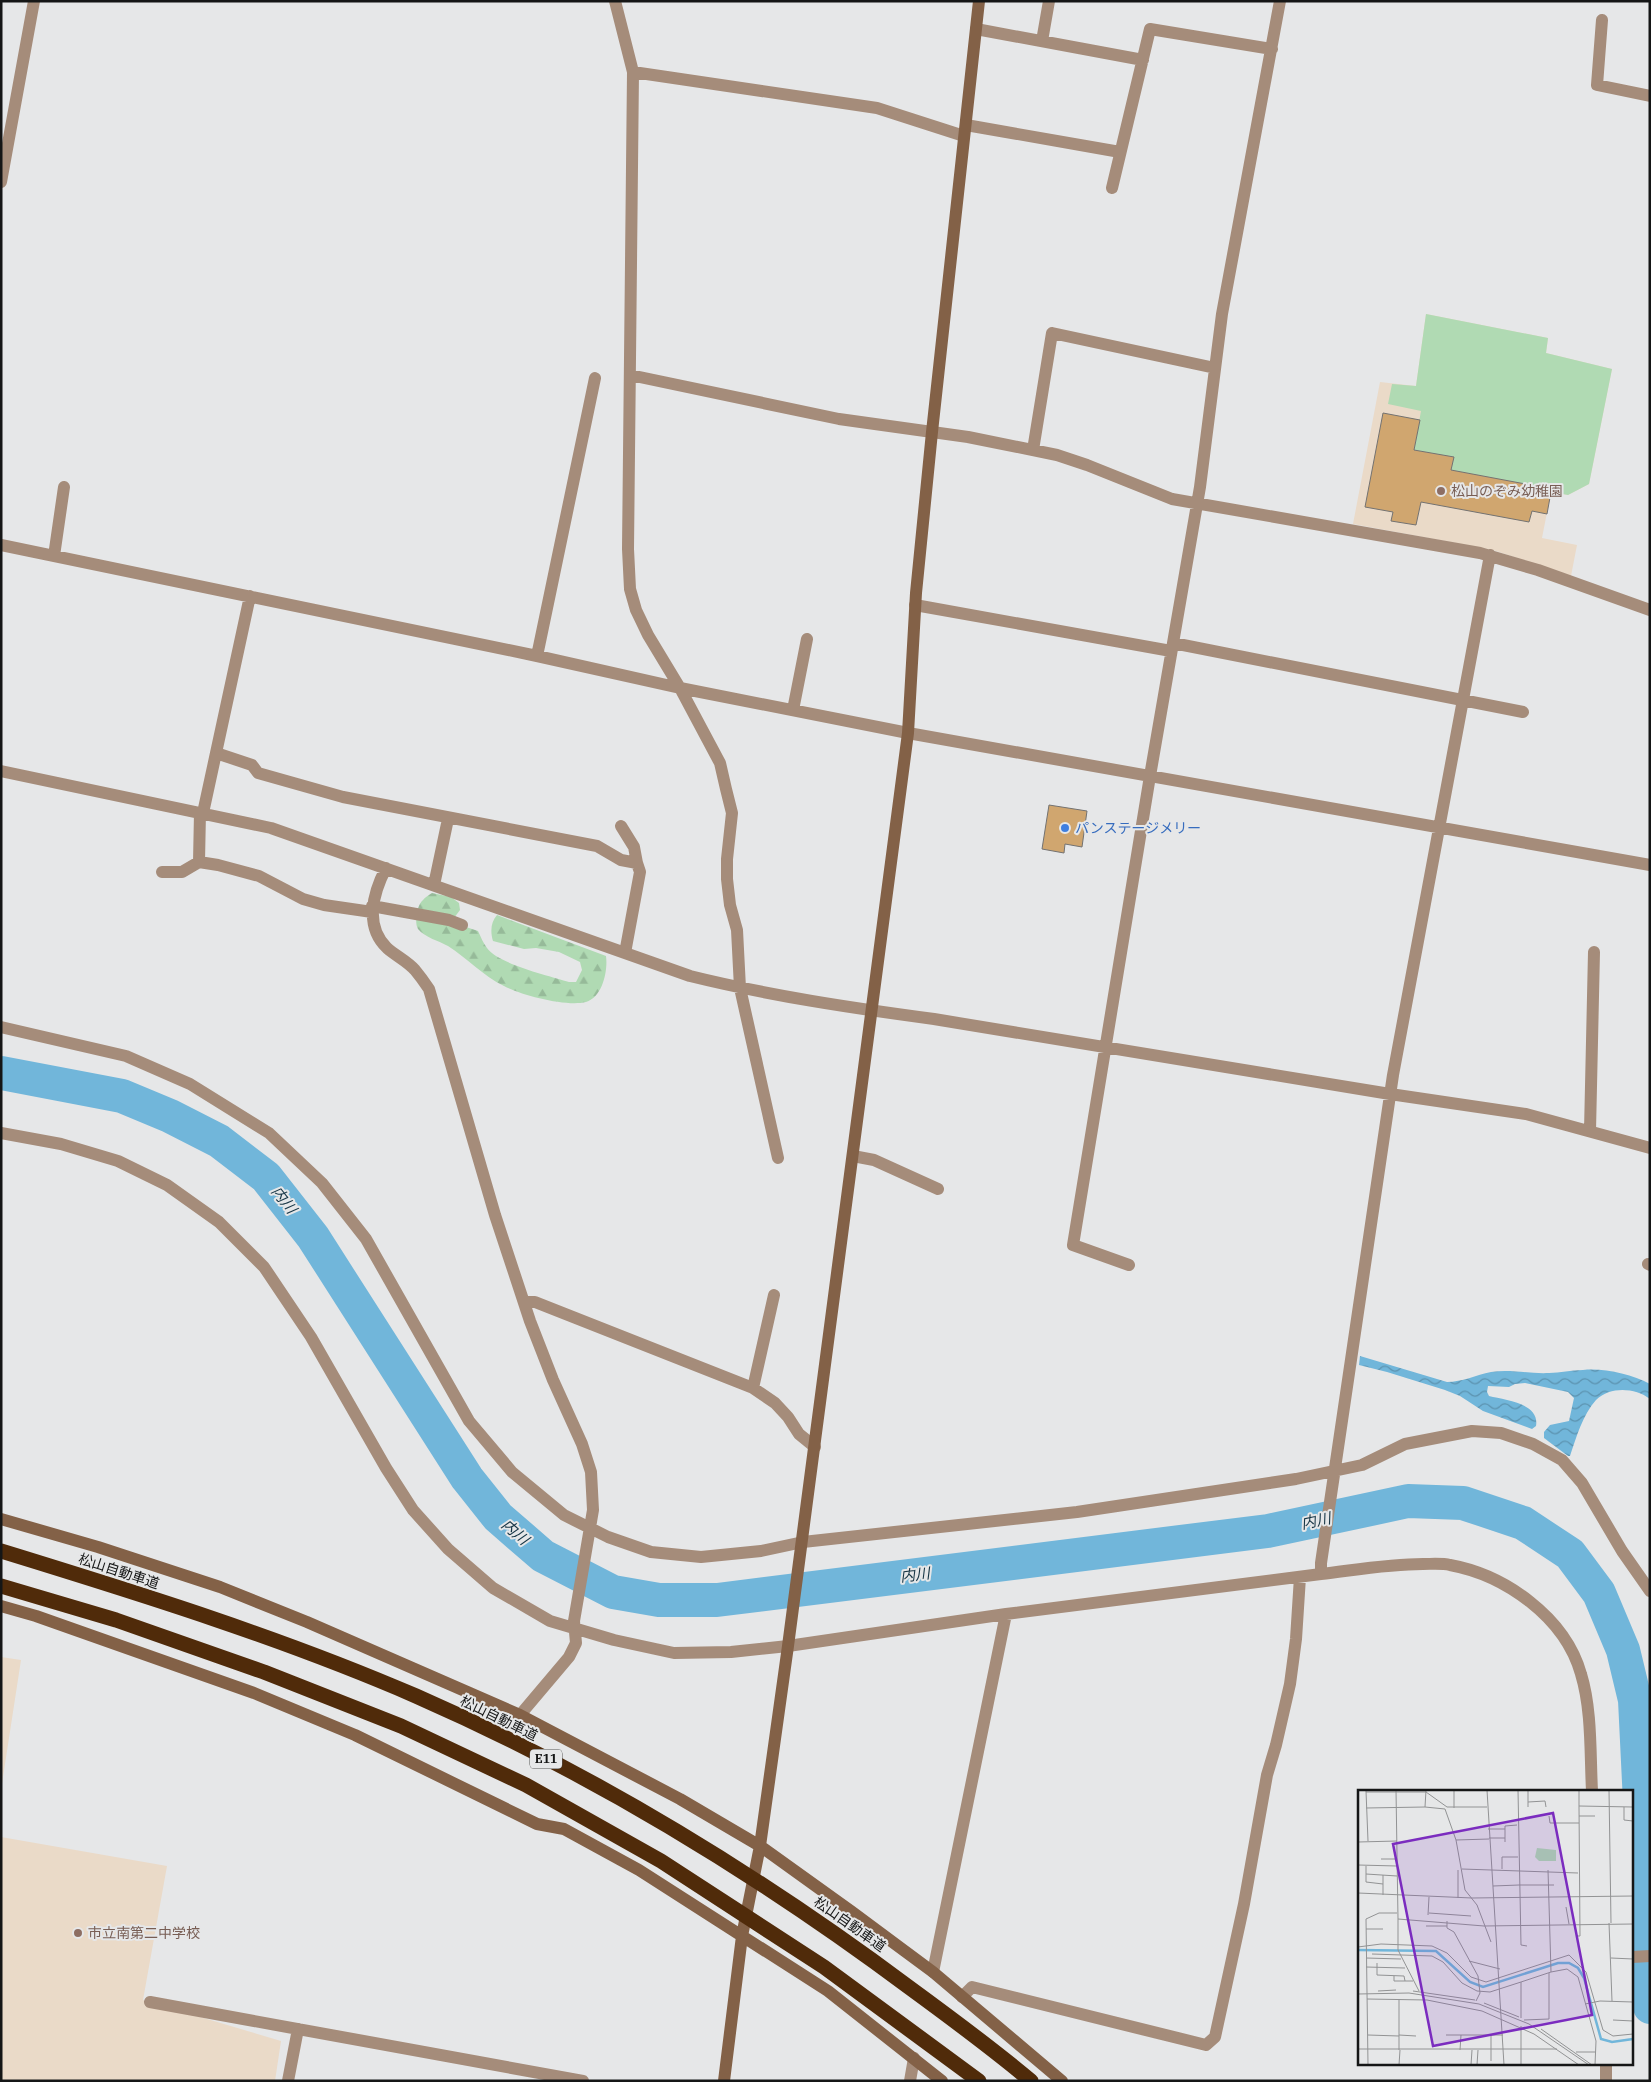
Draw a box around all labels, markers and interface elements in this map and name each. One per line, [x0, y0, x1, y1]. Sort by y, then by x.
place label: 松山のぞみ幼稚園 [1451, 482, 1563, 500]
marker: 松山のぞみ幼稚園 [1435, 485, 1447, 497]
place label: パンステージメリー [1075, 819, 1201, 837]
marker: パンステージメリー [1059, 822, 1071, 834]
water label: 内川 [268, 1182, 302, 1219]
water label: 内川 [1299, 1508, 1334, 1533]
water label: 内川 [498, 1515, 534, 1550]
street label: 松山自動車道 [76, 1549, 162, 1593]
water label: 内川 [899, 1563, 933, 1586]
street label: 松山自動車道 [457, 1691, 541, 1745]
road number: E11 [530, 1750, 562, 1768]
inset map [1358, 1790, 1634, 2064]
street label: 松山自動車道 [810, 1893, 890, 1955]
place label: 市立南第二中学校 [88, 1924, 200, 1942]
marker: 市立南第二中学校 [72, 1927, 84, 1939]

